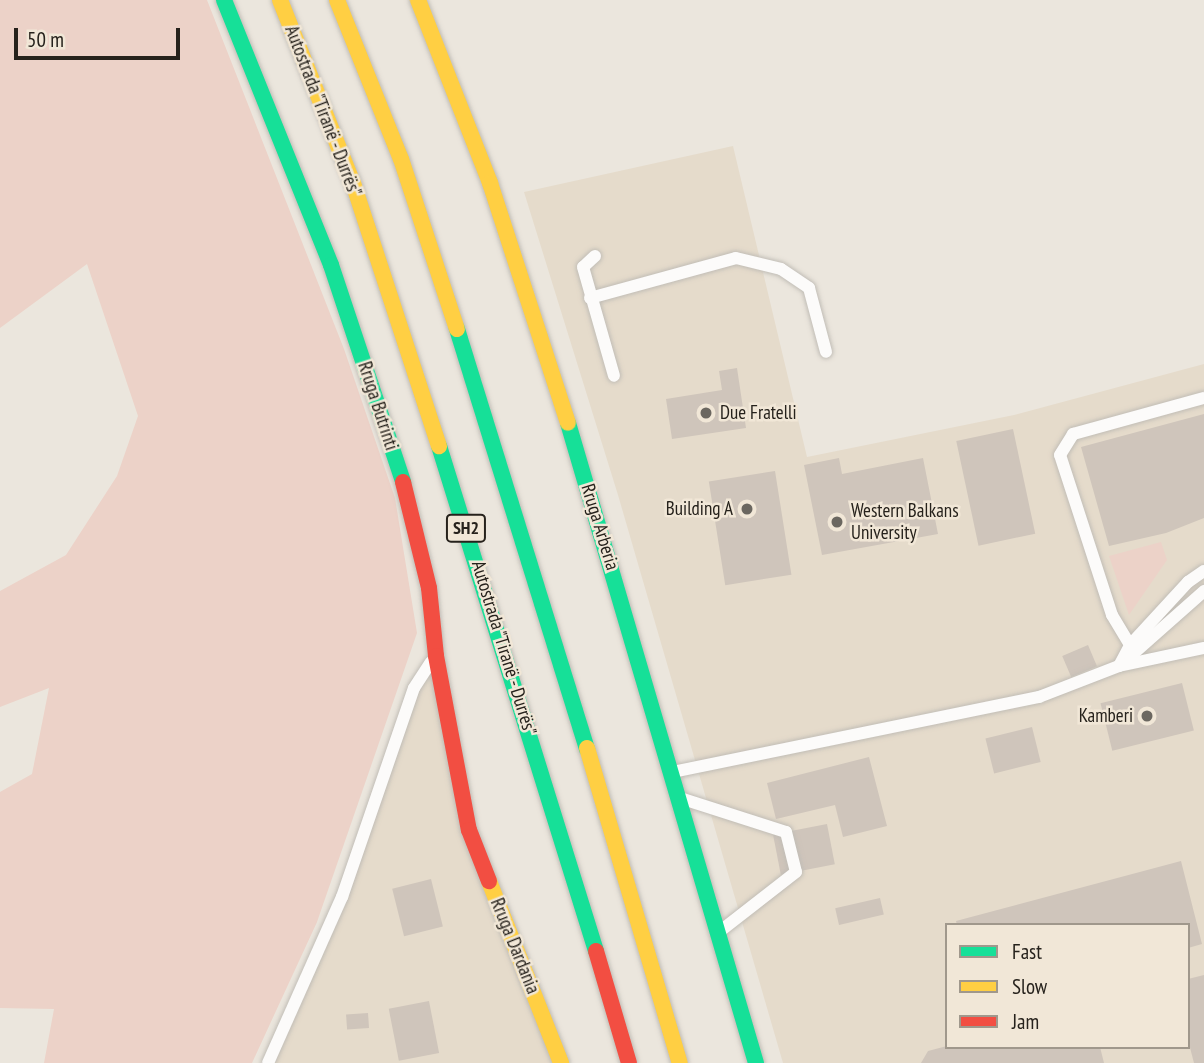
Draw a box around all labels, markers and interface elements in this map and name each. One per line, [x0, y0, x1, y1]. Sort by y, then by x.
scale bar [18, 14, 184, 58]
street label: Autostrada "Tiranë - Durrës" [279, 21, 367, 201]
text: 50 m [27, 26, 64, 53]
street label: Rruga Butrinti [353, 359, 403, 453]
place label: Due Fratelli [720, 402, 797, 424]
marker: Due Fratelli [698, 405, 714, 421]
street label: Rruga Arberia [576, 481, 624, 573]
place label: Building A [665, 498, 733, 520]
place label: Western Balkans University [851, 500, 959, 544]
marker: Building A [739, 501, 755, 517]
road number: SH2 [445, 514, 487, 542]
marker: Western Balkans University [829, 514, 845, 530]
street label: Autostrada "Tiranë - Durrës" [466, 557, 542, 739]
place label: Kamberi [1079, 705, 1133, 727]
marker: Kamberi [1139, 708, 1155, 724]
street label: Rruga Dardania [485, 895, 545, 997]
legend [945, 923, 1190, 1049]
text: Fast [1012, 938, 1042, 965]
text: Slow [1012, 973, 1047, 1000]
text: Jam [1012, 1008, 1039, 1035]

